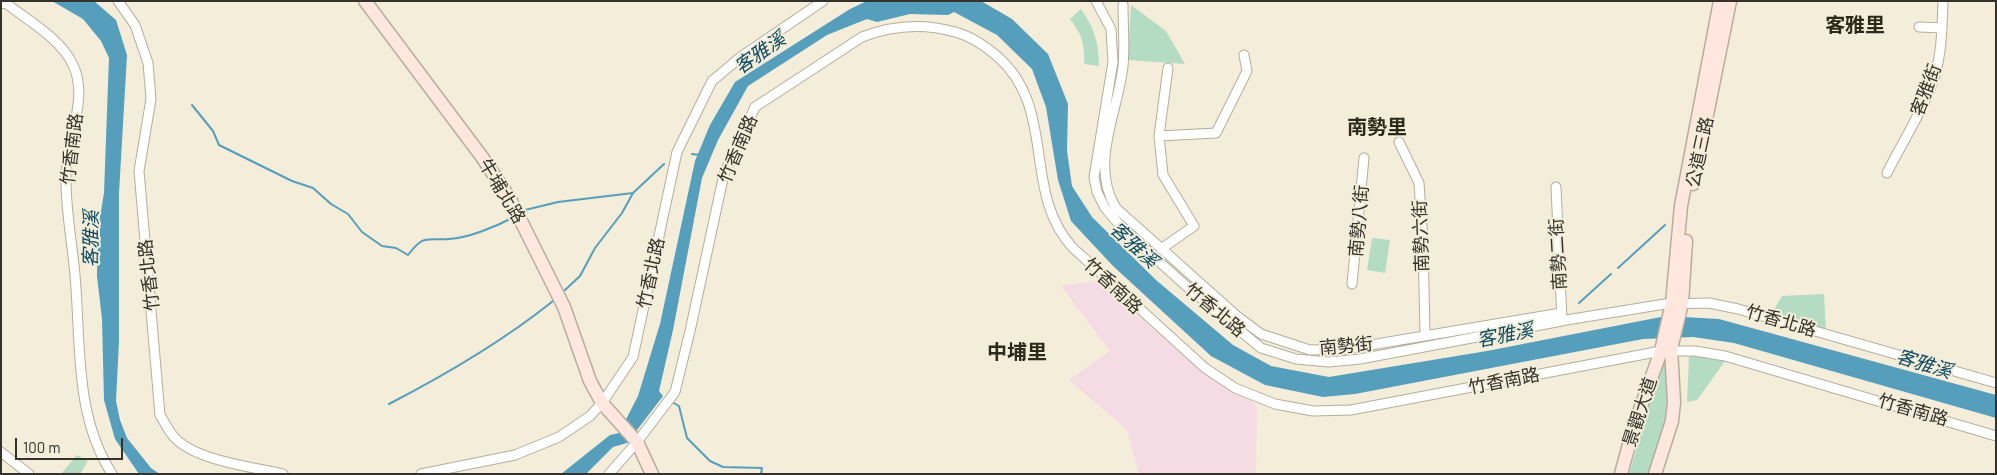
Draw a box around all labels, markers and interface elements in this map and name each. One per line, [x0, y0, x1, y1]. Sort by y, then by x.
district label: 客雅里 [1825, 13, 1885, 37]
water label: 客雅溪 [730, 27, 790, 79]
street label: 客雅街 [1906, 61, 1946, 119]
street label: 竹香南路 [57, 112, 87, 186]
street label: 竹香南路 [714, 112, 762, 186]
district label: 南勢里 [1347, 115, 1407, 139]
street label: 公道三路 [1682, 115, 1718, 189]
street label: 牛埔北路 [474, 155, 530, 227]
street label: 南勢八街 [1345, 184, 1373, 258]
street label: 南勢六街 [1409, 200, 1433, 272]
water label: 客雅溪 [79, 210, 103, 268]
water label: 客雅溪 [1105, 217, 1163, 273]
street label: 南勢二街 [1545, 217, 1571, 291]
street label: 竹香北路 [633, 236, 669, 310]
street label: 竹香北路 [134, 238, 164, 312]
street label: 竹香南路 [1079, 254, 1147, 318]
street label: 竹香北路 [1180, 279, 1250, 341]
street label: 竹香北路 [1743, 301, 1819, 341]
water label: 客雅溪 [1475, 318, 1535, 352]
street label: 南勢街 [1318, 333, 1374, 359]
district label: 中埔里 [987, 340, 1047, 364]
water label: 客雅溪 [1893, 345, 1955, 383]
street label: 竹香南路 [1467, 364, 1541, 398]
street label: 景觀大道 [1619, 374, 1661, 450]
street label: 竹香南路 [1875, 390, 1951, 430]
scale bar [18, 428, 125, 460]
text: 100 m [23, 438, 61, 456]

